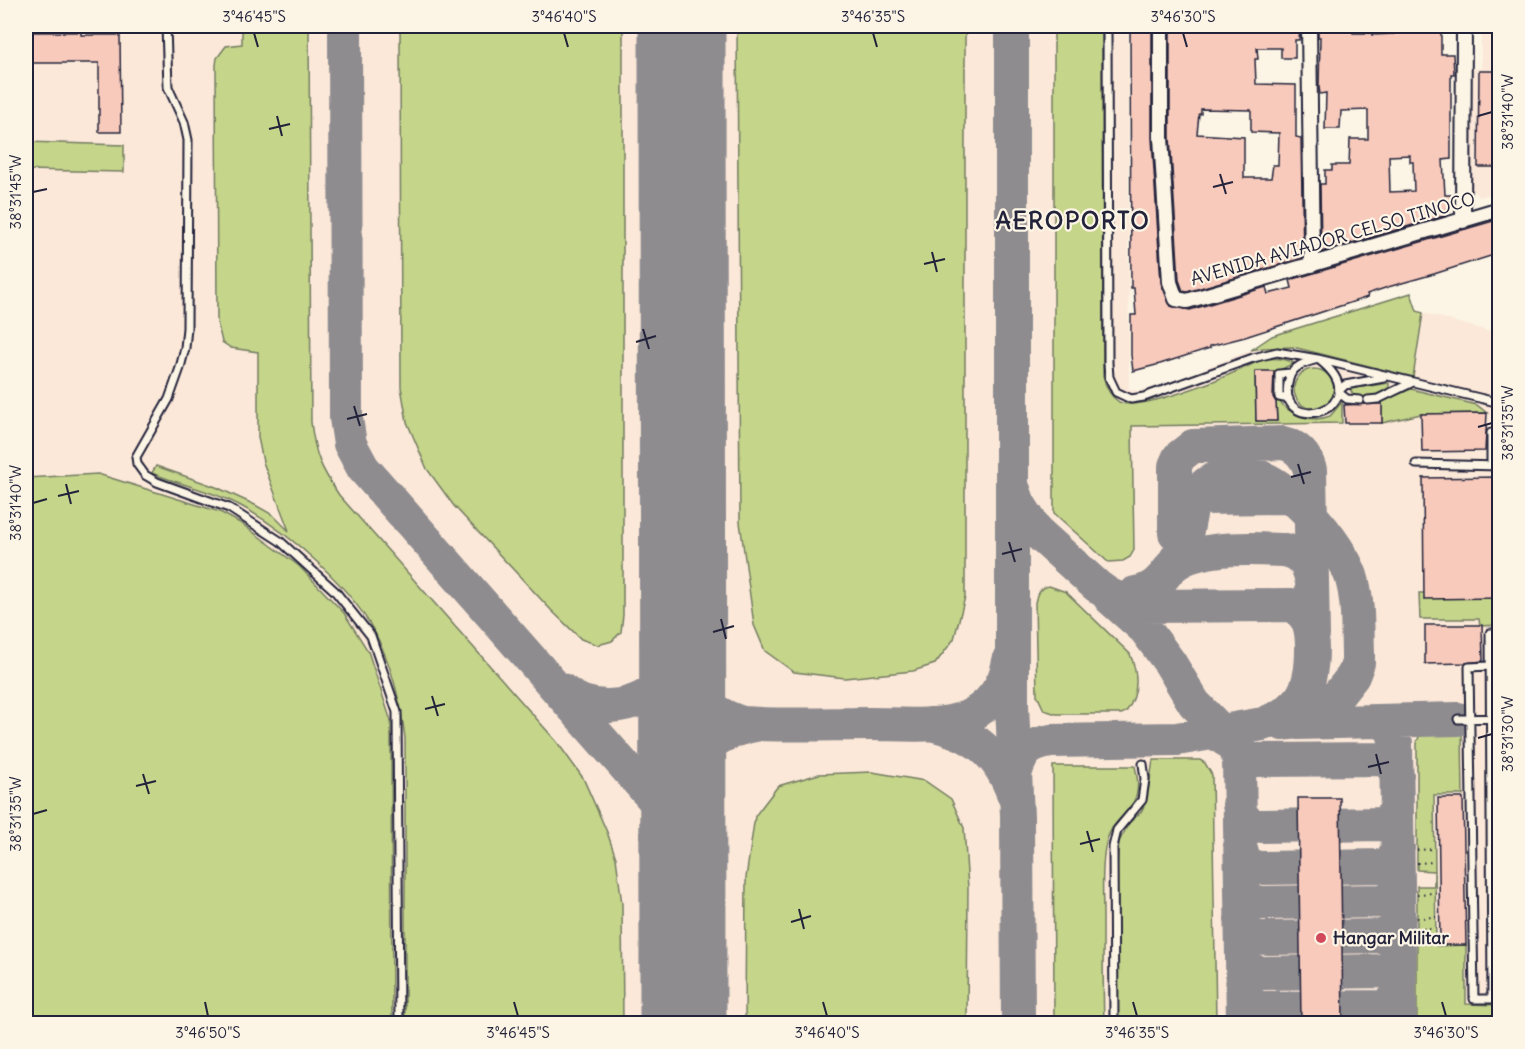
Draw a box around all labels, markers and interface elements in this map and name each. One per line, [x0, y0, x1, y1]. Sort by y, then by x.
text: 3°46'45"S [222, 7, 286, 26]
text: 3°46'40"S [532, 7, 596, 26]
text: 3°46'35"S [841, 7, 905, 26]
text: 3°46'30"S [1150, 7, 1216, 26]
text: 38°31'40"W [1498, 74, 1517, 150]
text: 38°31'45"W [6, 154, 25, 229]
street label: AVENIDA AVIADOR CELSO TINOCO [1188, 187, 1478, 290]
district label: AEROPORTO [996, 205, 1150, 235]
text: 38°31'35"W [1498, 385, 1517, 461]
text: 38°31'40"W [6, 465, 25, 541]
text: 38°31'30"W [1498, 695, 1517, 772]
text: 38°31'35"W [6, 776, 25, 852]
place label: Hangar Militar [1333, 926, 1450, 949]
marker: Hangar Militar [1314, 931, 1328, 945]
text: 3°46'50"S [175, 1023, 241, 1042]
text: 3°46'45"S [486, 1023, 550, 1042]
text: 3°46'40"S [795, 1023, 859, 1042]
text: 3°46'35"S [1105, 1023, 1169, 1042]
text: 3°46'30"S [1413, 1023, 1479, 1042]

